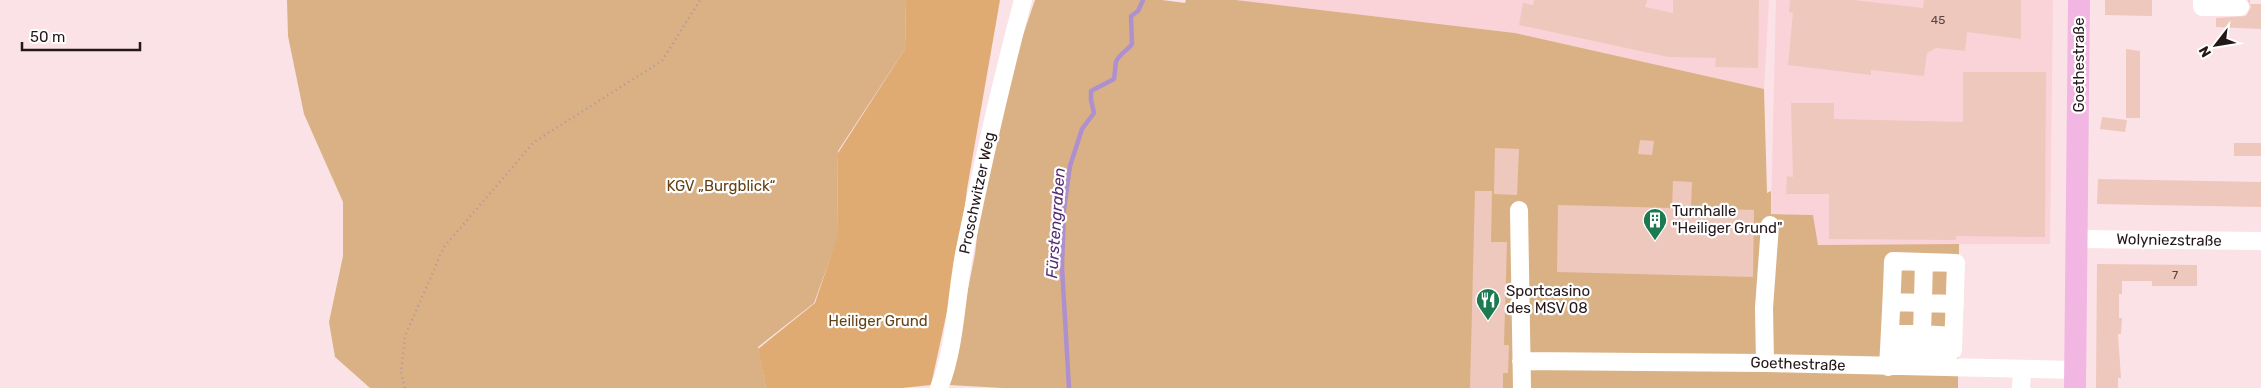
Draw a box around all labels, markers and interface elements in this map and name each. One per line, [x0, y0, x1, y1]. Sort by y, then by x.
house number: 45 [1931, 13, 1945, 27]
street label: Goethestraße [2070, 17, 2088, 113]
scale bar [22, 20, 140, 52]
north arrow [2191, 20, 2241, 70]
text: 50 m [30, 28, 65, 46]
text: N [2195, 43, 2215, 60]
street label: Proschwitzer Weg [955, 130, 999, 256]
water label: Fürstengraben [1042, 167, 1069, 279]
park label: KGV „Burgblick“ [666, 177, 776, 195]
place label: Turnhalle "Heiliger Grund" [1672, 202, 1783, 237]
building icon: Turnhalle "Heiliger Grund" [1642, 207, 1668, 241]
street label: Wolyniezstraße [2116, 230, 2222, 250]
house number: 7 [2172, 268, 2178, 282]
place label: Sportcasino des MSV 08 [1506, 282, 1590, 317]
restaurant icon: Sportcasino des MSV 08 [1475, 287, 1501, 321]
park label: Heiliger Grund [828, 312, 928, 330]
street label: Goethestraße [1750, 353, 1846, 375]

